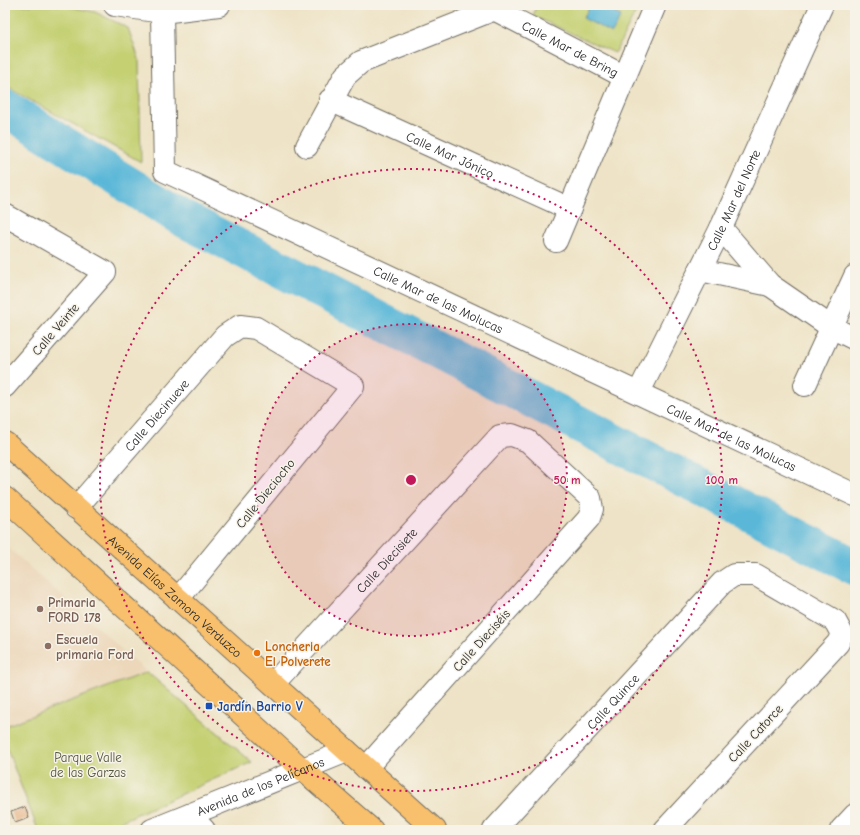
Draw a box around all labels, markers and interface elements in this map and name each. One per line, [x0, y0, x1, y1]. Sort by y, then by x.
street label: Calle Mar de Bring [519, 18, 621, 80]
street label: Calle Mar Jónico [404, 129, 496, 181]
street label: Calle Mar del Norte [704, 147, 764, 253]
street label: Calle Mar de las Molucas [371, 263, 505, 337]
street label: Calle Veinte [29, 300, 82, 358]
street label: Calle Diecinueve [122, 376, 192, 454]
street label: Calle Mar de las Molucas [664, 401, 799, 474]
street label: Calle Dieciocho [233, 455, 298, 531]
centre of rings [404, 473, 418, 487]
text: 50 m [553, 473, 581, 487]
text: 100 m [706, 473, 738, 487]
street label: Calle Diecisiete [353, 524, 421, 596]
street label: Avenida Elías Zamora Verduzco [105, 532, 245, 661]
place label: Primaria FORD 178 [48, 595, 101, 625]
marker: Primaria FORD 178 [35, 604, 45, 614]
street label: Calle Dieciséis [450, 606, 513, 674]
place label: Escuela primaria Ford [56, 632, 134, 662]
place label: Loncheria El Polverete [265, 639, 331, 669]
marker: Escuela primaria Ford [43, 641, 53, 651]
marker: Loncheria El Polverete [252, 648, 262, 658]
street label: Calle Quince [584, 671, 643, 733]
place label: Jardín Barrio V [217, 699, 303, 714]
marker: Jardín Barrio V [204, 701, 214, 711]
street label: Calle Catorce [725, 701, 786, 765]
park label: Parque Valle de las Garzas [50, 750, 126, 780]
street label: Avenida de los Pelícanos [195, 754, 326, 819]

